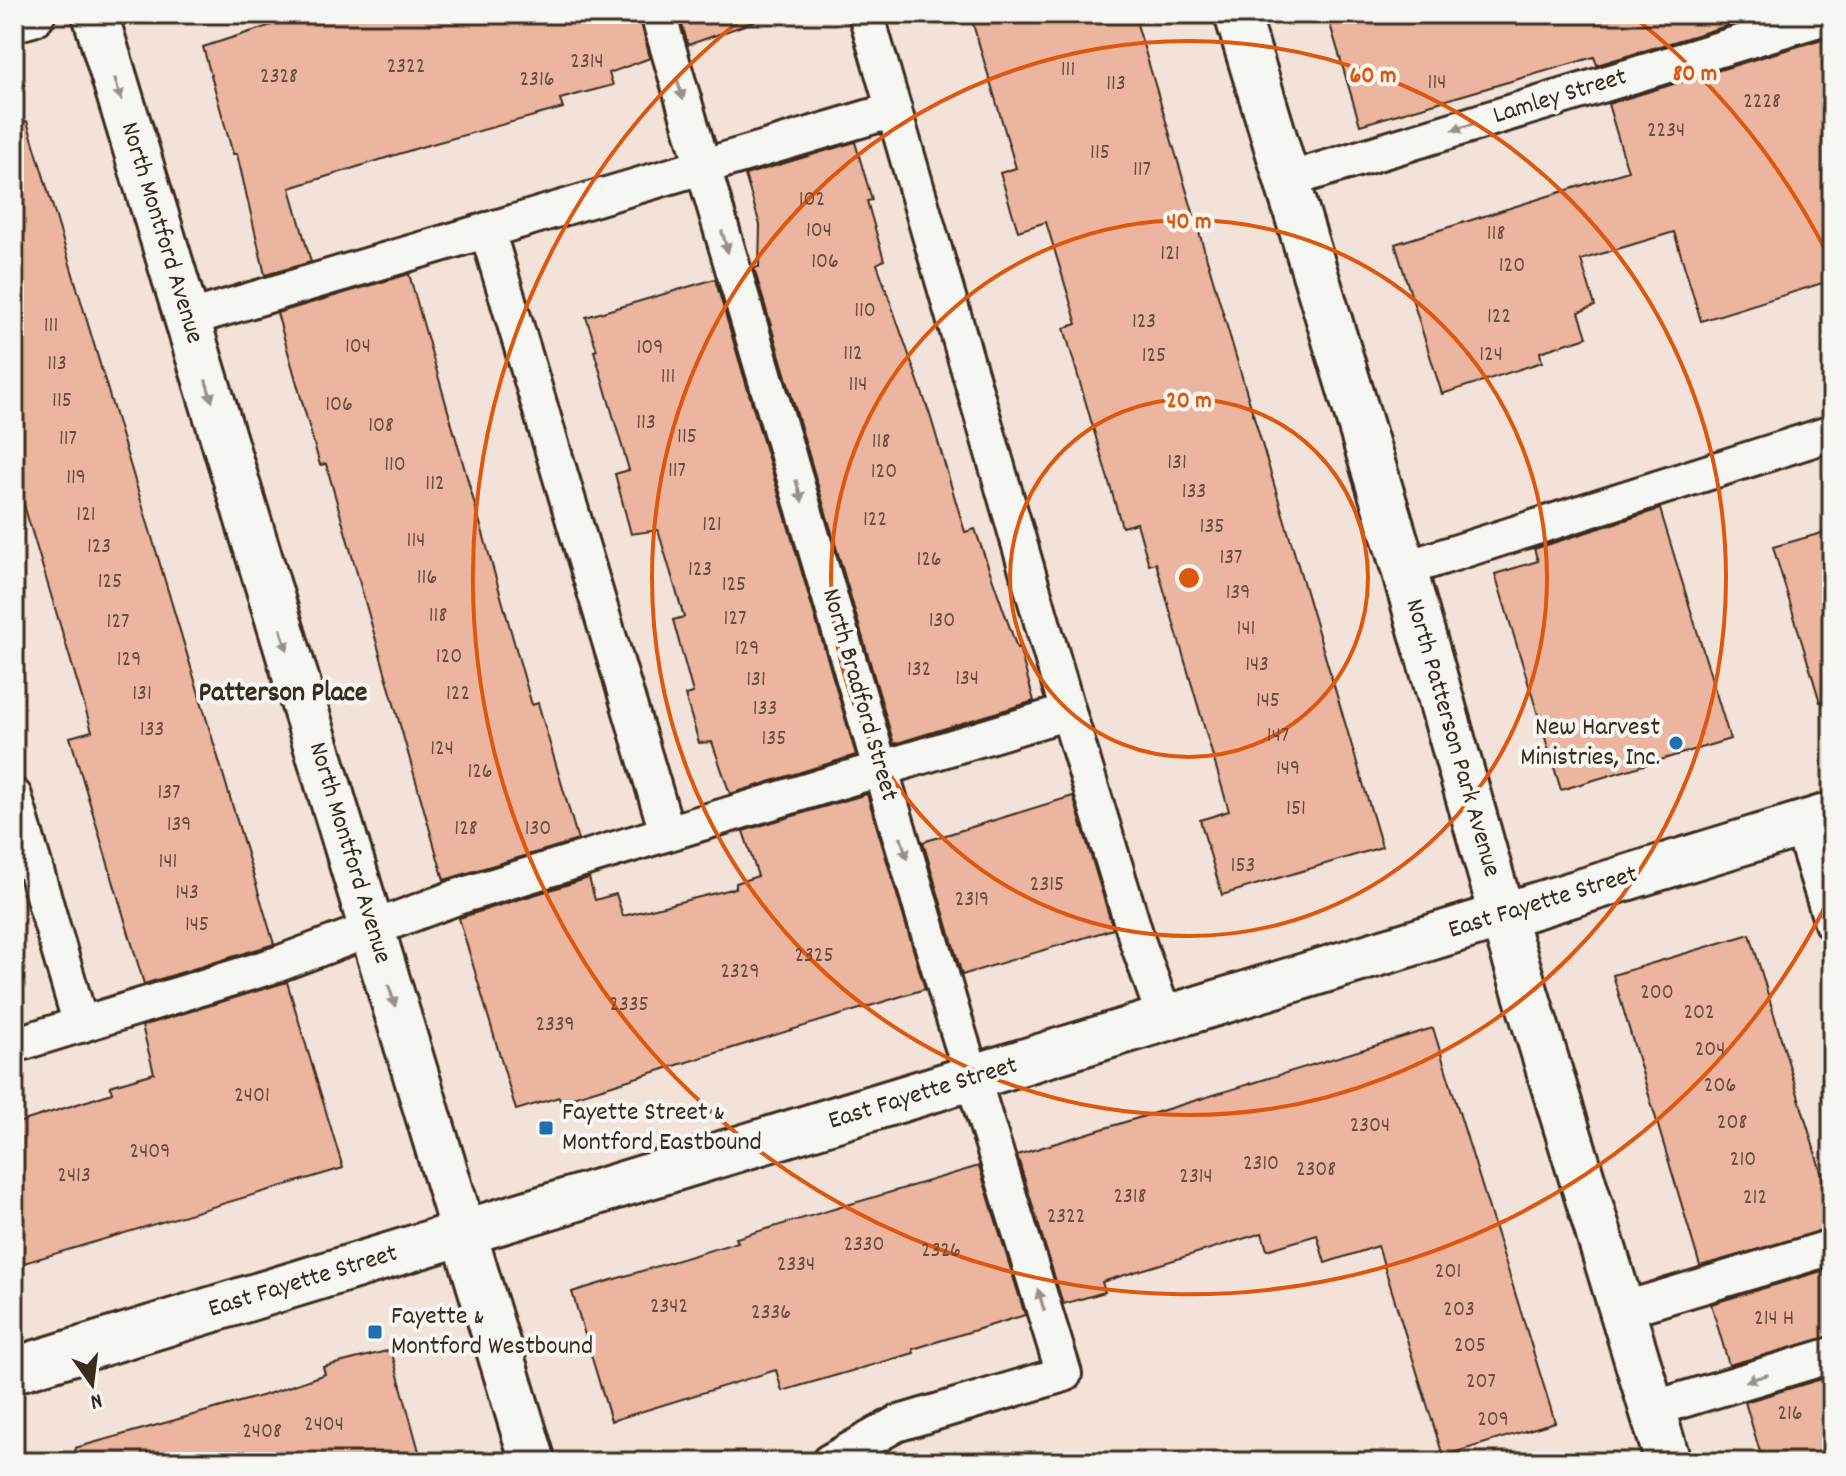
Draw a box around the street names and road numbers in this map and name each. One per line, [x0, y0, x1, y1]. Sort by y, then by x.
street label: Lamley Street [1489, 59, 1632, 135]
street label: North Montford Avenue [110, 118, 212, 348]
street label: North Bradford Street [811, 584, 907, 806]
street label: North Patterson Park Avenue [1395, 595, 1509, 881]
street label: North Montford Avenue [298, 738, 400, 968]
street label: East Fayette Street [1444, 857, 1643, 949]
street label: East Fayette Street [824, 1048, 1023, 1140]
street label: East Fayette Street [204, 1236, 403, 1328]

